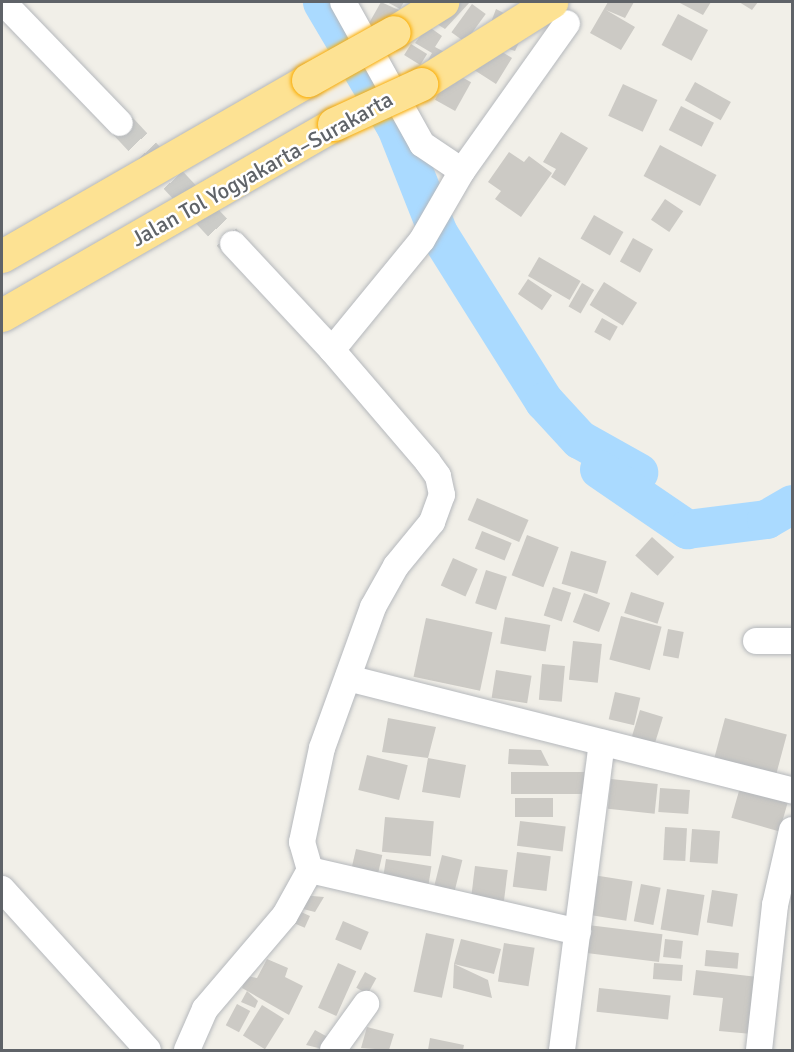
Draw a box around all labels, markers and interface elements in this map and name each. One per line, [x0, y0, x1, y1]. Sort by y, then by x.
street label: Jalan Tol Yogyakarta–Surakarta [127, 86, 397, 252]

